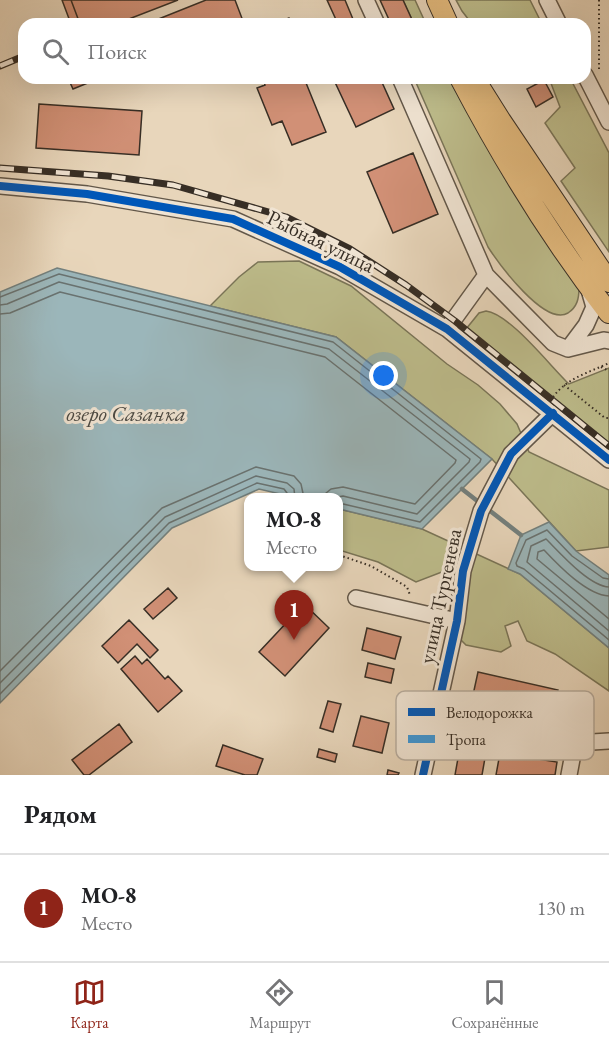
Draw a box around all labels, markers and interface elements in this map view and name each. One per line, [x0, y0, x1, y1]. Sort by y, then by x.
search box [18, 18, 591, 84]
icon: search [39, 35, 72, 68]
text: Поиск [87, 37, 147, 66]
street label: Рыбная улица [263, 203, 380, 279]
your location [369, 361, 398, 390]
water label: озеро Сазанка [66, 399, 186, 428]
popup [244, 493, 343, 571]
text: MO-8 [266, 505, 321, 534]
street label: улица Тургенева [413, 525, 468, 666]
text: Место [266, 534, 317, 560]
pin: 1 [274, 590, 314, 640]
legend [396, 691, 594, 760]
text: Велодорожка [446, 702, 533, 723]
text: Тропа [446, 729, 486, 750]
text: Рядом [24, 797, 97, 831]
text: MO-8 [81, 881, 136, 910]
text: 1 [38, 895, 49, 921]
text: 130 m [537, 895, 585, 921]
text: Место [81, 910, 132, 936]
tab: Карта [70, 976, 109, 1033]
tab: Маршрут [249, 976, 311, 1033]
tab: Сохранённые [451, 976, 539, 1033]

